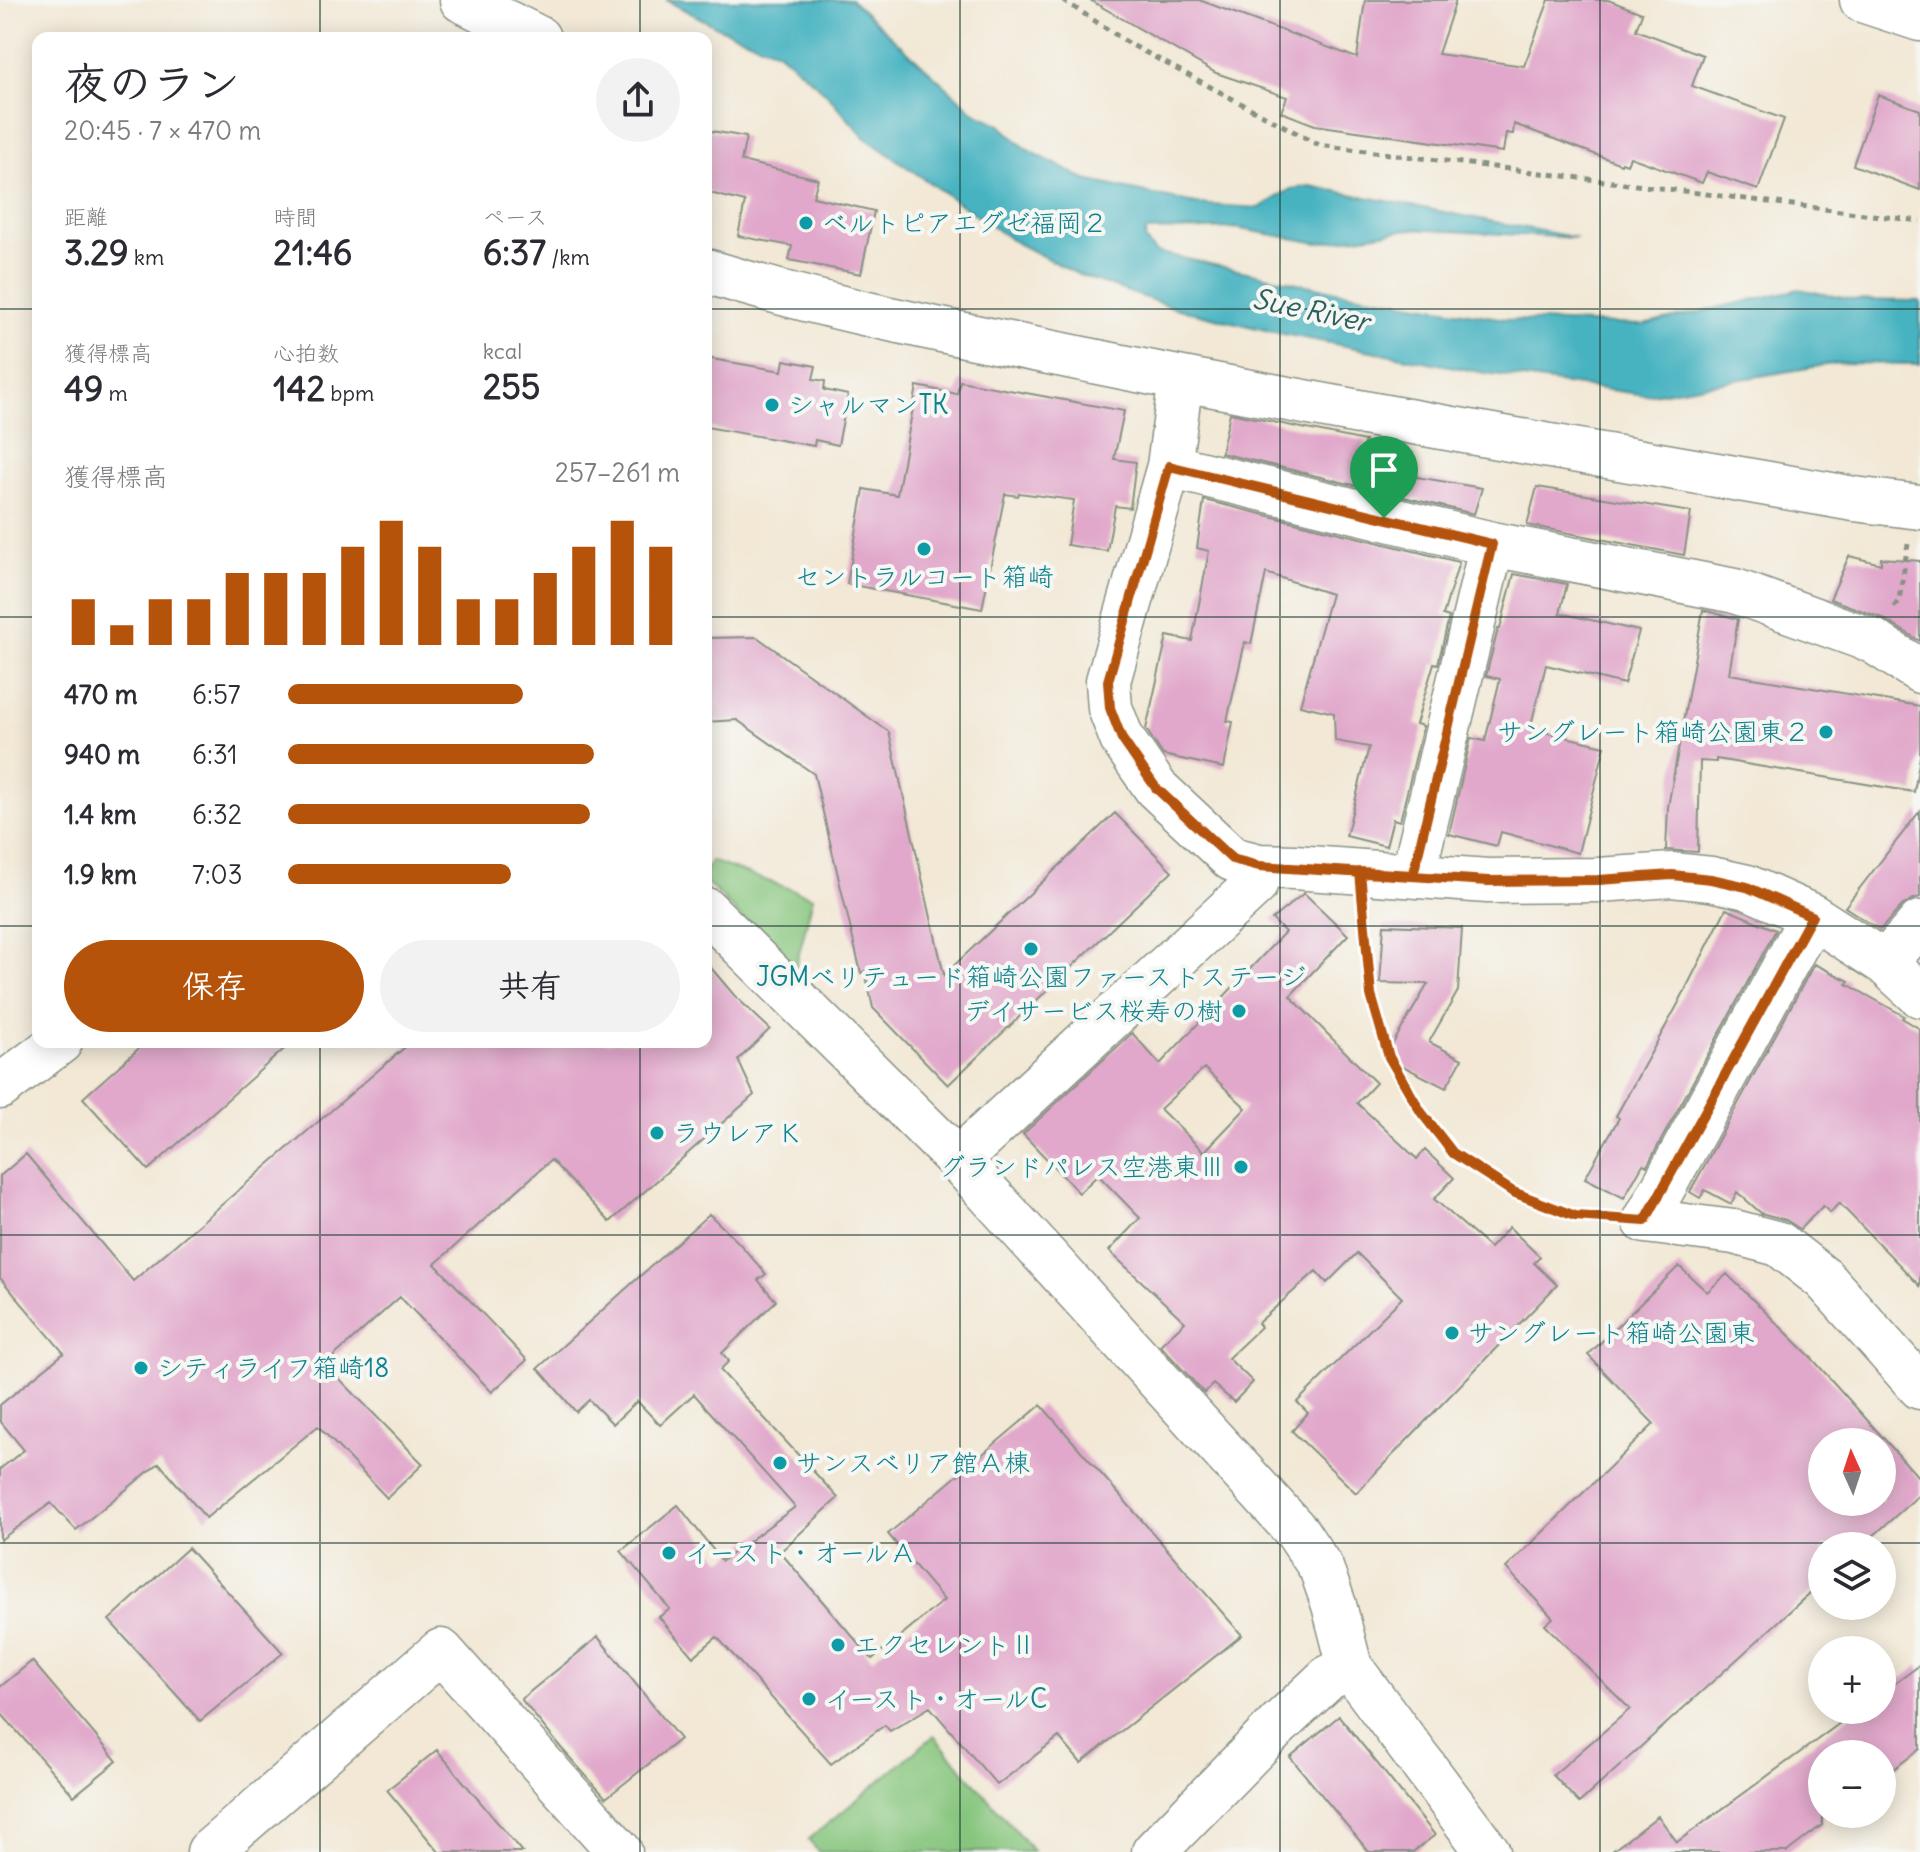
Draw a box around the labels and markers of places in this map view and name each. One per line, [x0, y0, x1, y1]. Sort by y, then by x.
place label: ベルトピアエグゼ福岡２ [822, 206, 1108, 239]
marker: ベルトピアエグゼ福岡２ [797, 214, 815, 232]
place label: シャルマンTK [788, 388, 948, 421]
marker: シャルマンTK [763, 396, 781, 414]
pin [1350, 436, 1418, 518]
marker: セントラルコート箱崎 [915, 540, 933, 558]
place label: セントラルコート箱崎 [795, 560, 1053, 593]
place label: サングレート箱崎公園東２ [1497, 715, 1810, 748]
marker: サングレート箱崎公園東２ [1817, 723, 1835, 741]
marker: JGMベリテュード箱崎公園ファーストステージ [1022, 940, 1040, 958]
place label: JGMベリテュード箱崎公園ファーストステージ [756, 960, 1306, 993]
place label: デイサービス桜寿の樹 [964, 994, 1223, 1027]
marker: デイサービス桜寿の樹 [1230, 1002, 1248, 1020]
place label: ラウレアＫ [673, 1116, 803, 1149]
marker: ラウレアＫ [648, 1124, 666, 1142]
place label: グランドパレス空港東Ⅲ [939, 1150, 1225, 1183]
marker: グランドパレス空港東Ⅲ [1232, 1158, 1250, 1176]
place label: サングレート箱崎公園東 [1468, 1316, 1755, 1349]
marker: サングレート箱崎公園東 [1443, 1324, 1461, 1342]
place label: シティライフ箱崎18 [157, 1351, 389, 1384]
marker: シティライフ箱崎18 [132, 1359, 150, 1377]
place label: サンスベリア館Ａ棟 [796, 1446, 1030, 1479]
marker: サンスベリア館Ａ棟 [771, 1454, 789, 1472]
place label: イースト・オールＡ [685, 1536, 916, 1569]
marker: イースト・オールＡ [660, 1544, 678, 1562]
place label: エクセレントⅡ [854, 1628, 1036, 1661]
marker: エクセレントⅡ [829, 1636, 847, 1654]
place label: イースト・オールC [825, 1682, 1047, 1715]
marker: イースト・オールC [800, 1690, 818, 1708]

